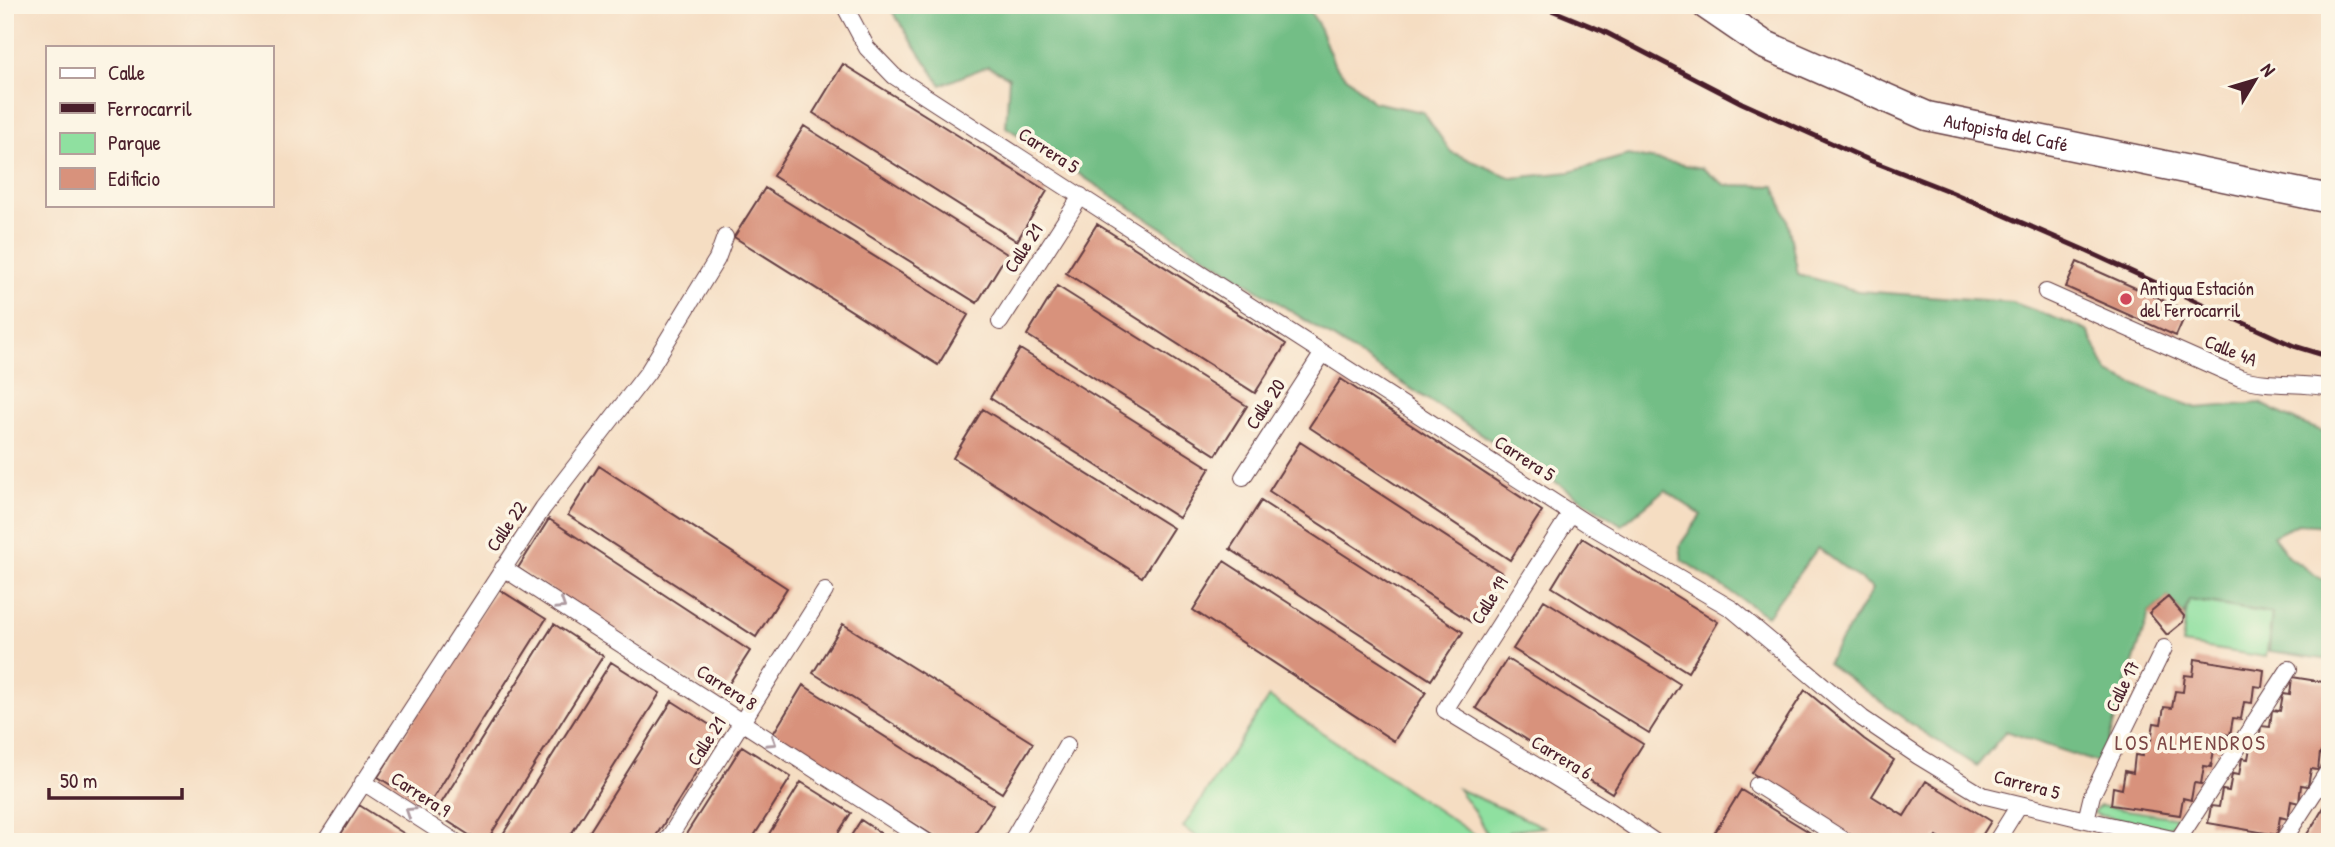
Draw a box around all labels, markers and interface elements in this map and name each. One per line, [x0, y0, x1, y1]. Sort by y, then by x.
legend [46, 46, 273, 206]
north arrow [2220, 46, 2290, 116]
text: Calle [108, 58, 145, 87]
text: N [2255, 58, 2282, 82]
text: Ferrocarril [107, 94, 192, 123]
street label: Autopista del Café [1942, 107, 2071, 158]
street label: Carrera 5 [1014, 121, 1084, 179]
text: Parque [108, 128, 161, 157]
text: Edificio [108, 164, 160, 193]
street label: Calle 21 [997, 218, 1049, 278]
place label: Antigua Estación del Ferrocarril [2140, 275, 2254, 323]
marker: Antigua Estación del Ferrocarril [2118, 291, 2134, 307]
street label: Calle 4A [2201, 328, 2261, 372]
street label: Calle 20 [1239, 374, 1291, 434]
street label: Carrera 5 [1490, 429, 1560, 487]
street label: Calle 22 [480, 496, 532, 556]
street label: Calle 19 [1464, 571, 1514, 629]
one-way arrow [553, 597, 566, 610]
street label: Calle 17 [2098, 656, 2146, 716]
street label: Carrera 8 [692, 658, 762, 716]
street label: Calle 21 [680, 711, 732, 771]
district label: LOS ALMENDROS [2115, 728, 2267, 757]
street label: Carrera 6 [1527, 729, 1597, 785]
one-way arrow [765, 733, 778, 746]
scale bar [49, 756, 182, 800]
street label: Carrera 5 [1991, 763, 2063, 805]
street label: Carrera 9 [386, 765, 456, 823]
text: 50 m [60, 766, 97, 795]
one-way arrow [404, 807, 417, 820]

